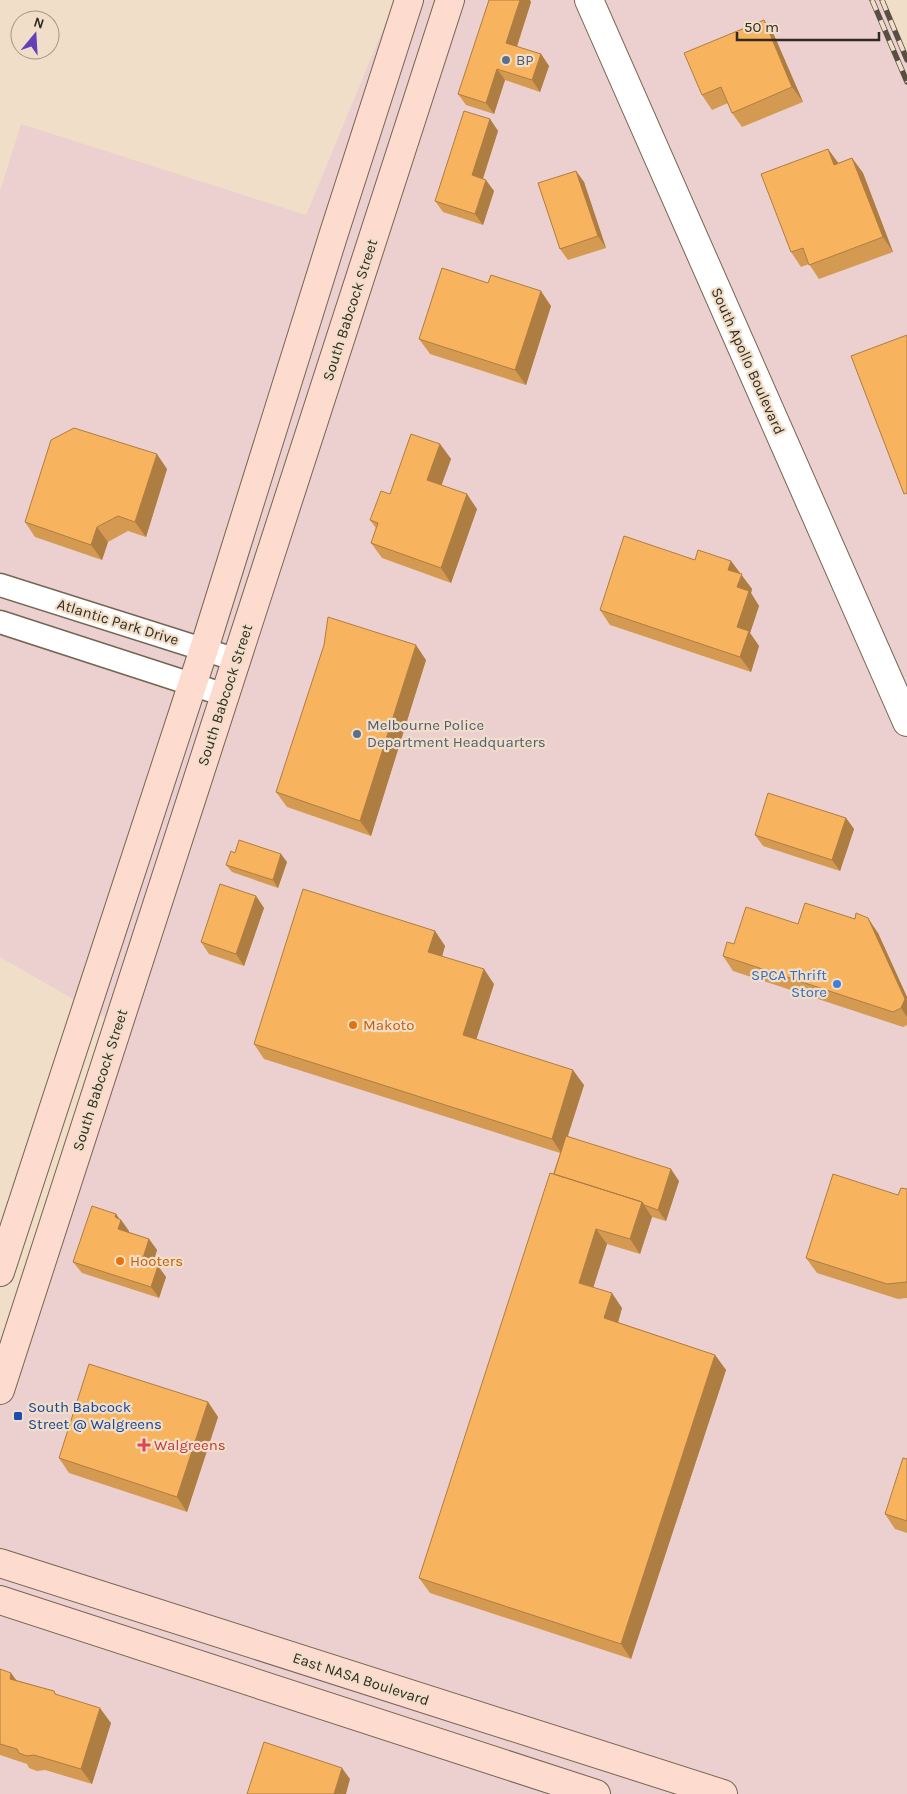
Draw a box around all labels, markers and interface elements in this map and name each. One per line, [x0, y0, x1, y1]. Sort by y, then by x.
north arrow [10, 10, 60, 60]
scale bar [737, 10, 880, 42]
text: N [31, 13, 46, 33]
text: 50 m [744, 18, 779, 36]
place label: BP [516, 51, 534, 69]
marker: BP [500, 54, 512, 66]
street label: South Babcock Street [319, 237, 382, 383]
street label: South Apollo Boulevard [707, 285, 789, 437]
street label: Atlantic Park Drive [55, 595, 181, 649]
street label: South Babcock Street [194, 622, 257, 768]
place label: Melbourne Police Department Headquarters [367, 716, 546, 751]
marker: Melbourne Police Department Headquarters [351, 728, 363, 740]
place label: SPCA Thrift Store [751, 966, 827, 1001]
marker: SPCA Thrift Store [831, 978, 843, 990]
street label: South Babcock Street [69, 1007, 132, 1153]
place label: Makoto [363, 1016, 414, 1034]
marker: Makoto [347, 1019, 359, 1031]
place label: Hooters [130, 1252, 183, 1270]
marker: Hooters [114, 1255, 126, 1267]
place label: South Babcock Street @ Walgreens [28, 1398, 162, 1433]
marker: South Babcock Street @ Walgreens [12, 1410, 24, 1422]
place label: Walgreens [154, 1436, 226, 1454]
marker: Walgreens [138, 1439, 150, 1451]
street label: East NASA Boulevard [290, 1648, 432, 1710]

